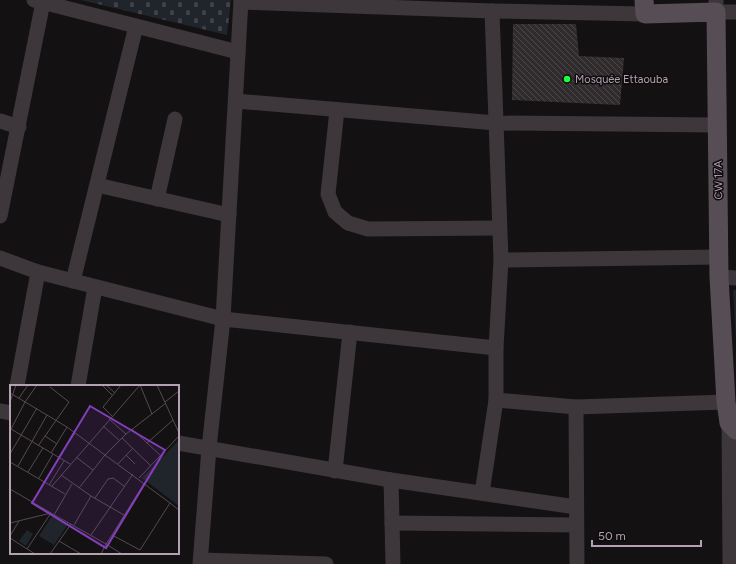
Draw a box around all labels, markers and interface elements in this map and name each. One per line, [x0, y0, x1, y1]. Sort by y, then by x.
place label: Mosquée Ettaouba [575, 73, 668, 86]
marker: Mosquée Ettaouba [562, 74, 572, 84]
street label: CW 17A [712, 160, 725, 200]
inset map [10, 385, 179, 554]
scale bar [592, 522, 701, 548]
text: 50 m [598, 529, 626, 543]

